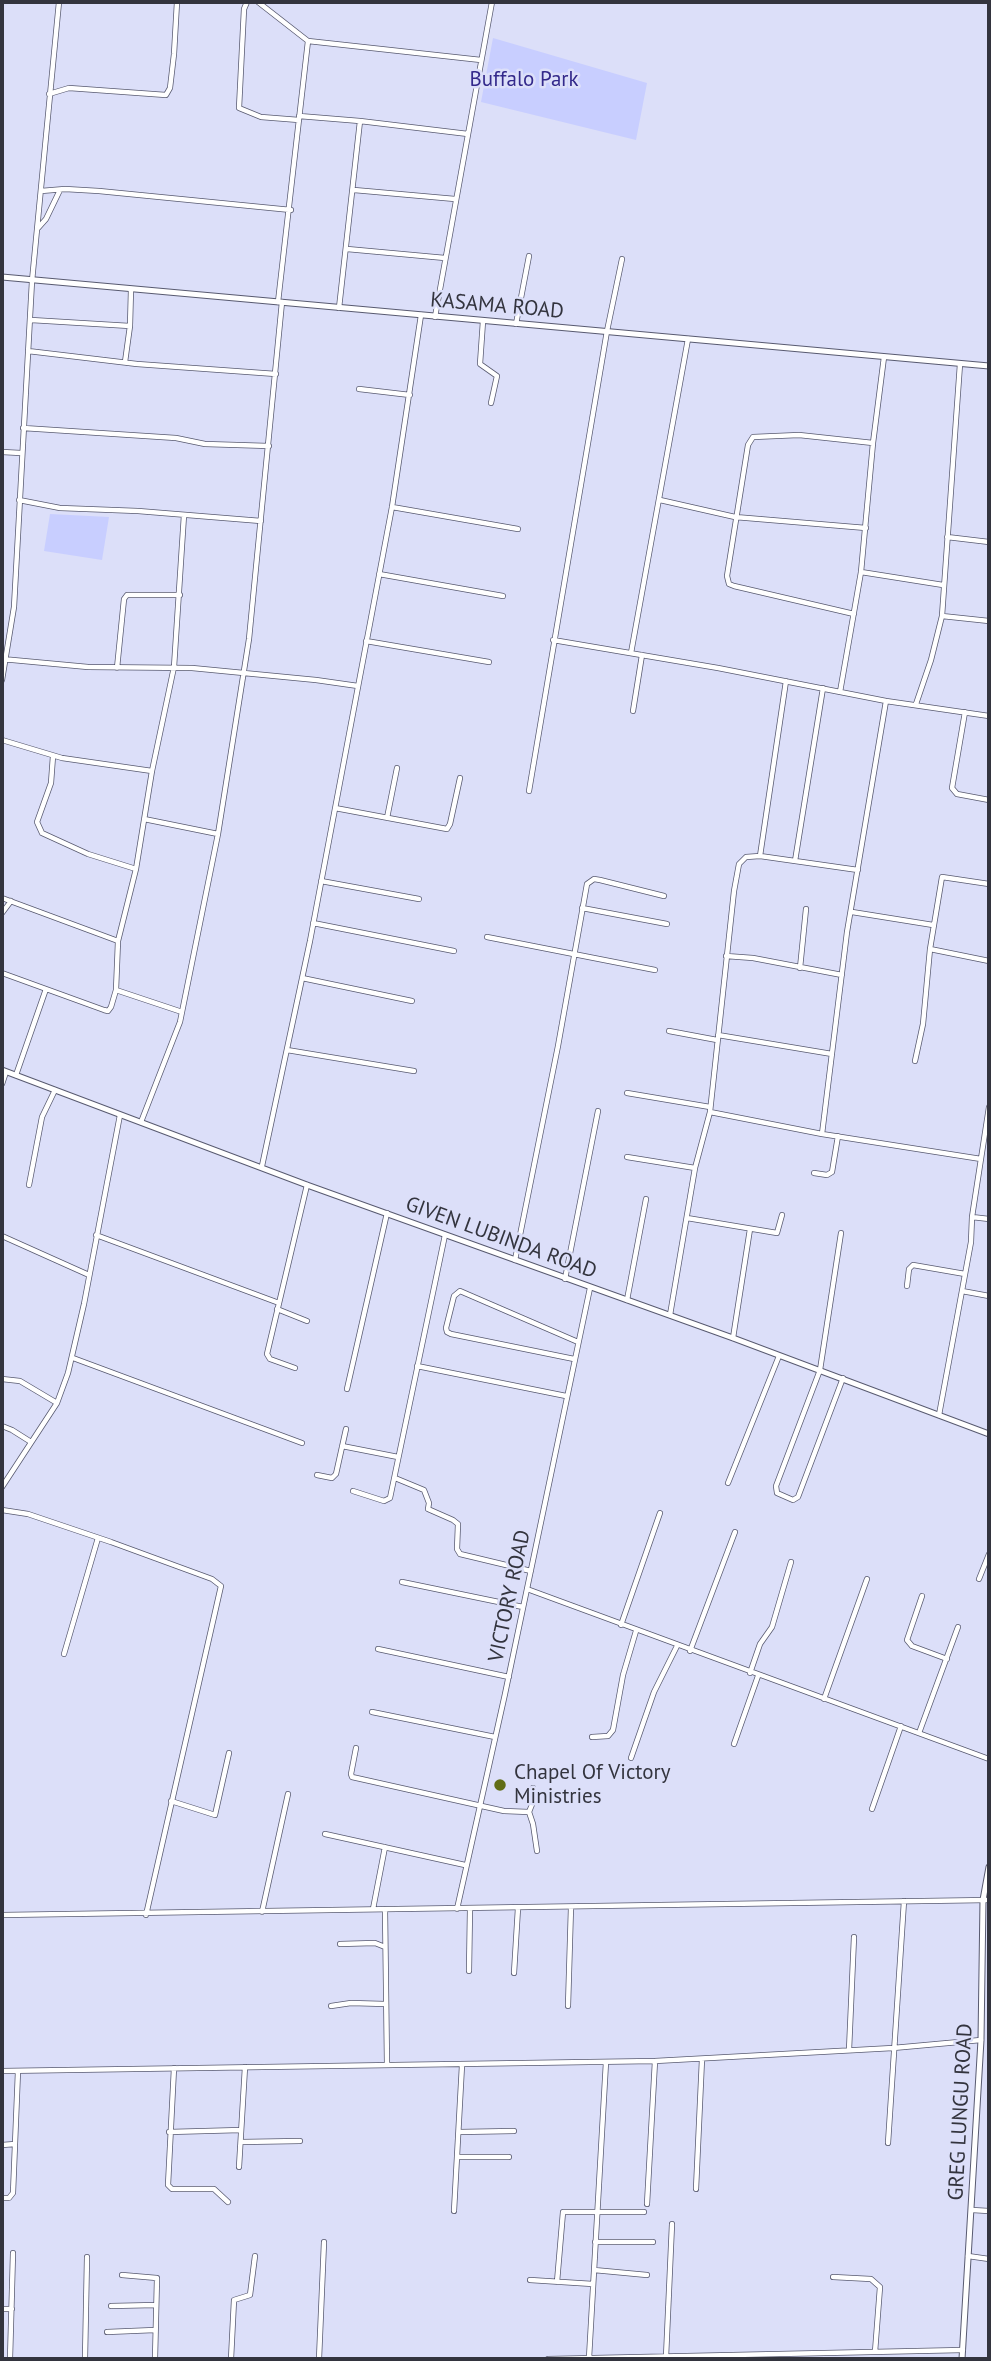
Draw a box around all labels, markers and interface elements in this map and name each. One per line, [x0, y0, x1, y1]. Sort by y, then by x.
park label: Buffalo Park [469, 67, 579, 93]
street label: KASAMA ROAD [429, 288, 565, 324]
street label: GIVEN LUBINDA ROAD [402, 1192, 600, 1284]
street label: VICTORY ROAD [484, 1528, 536, 1664]
place label: Chapel Of Victory Ministries [514, 1760, 670, 1810]
marker: Chapel Of Victory Ministries [492, 1777, 508, 1793]
street label: GREG LUNGU ROAD [944, 2023, 978, 2201]

